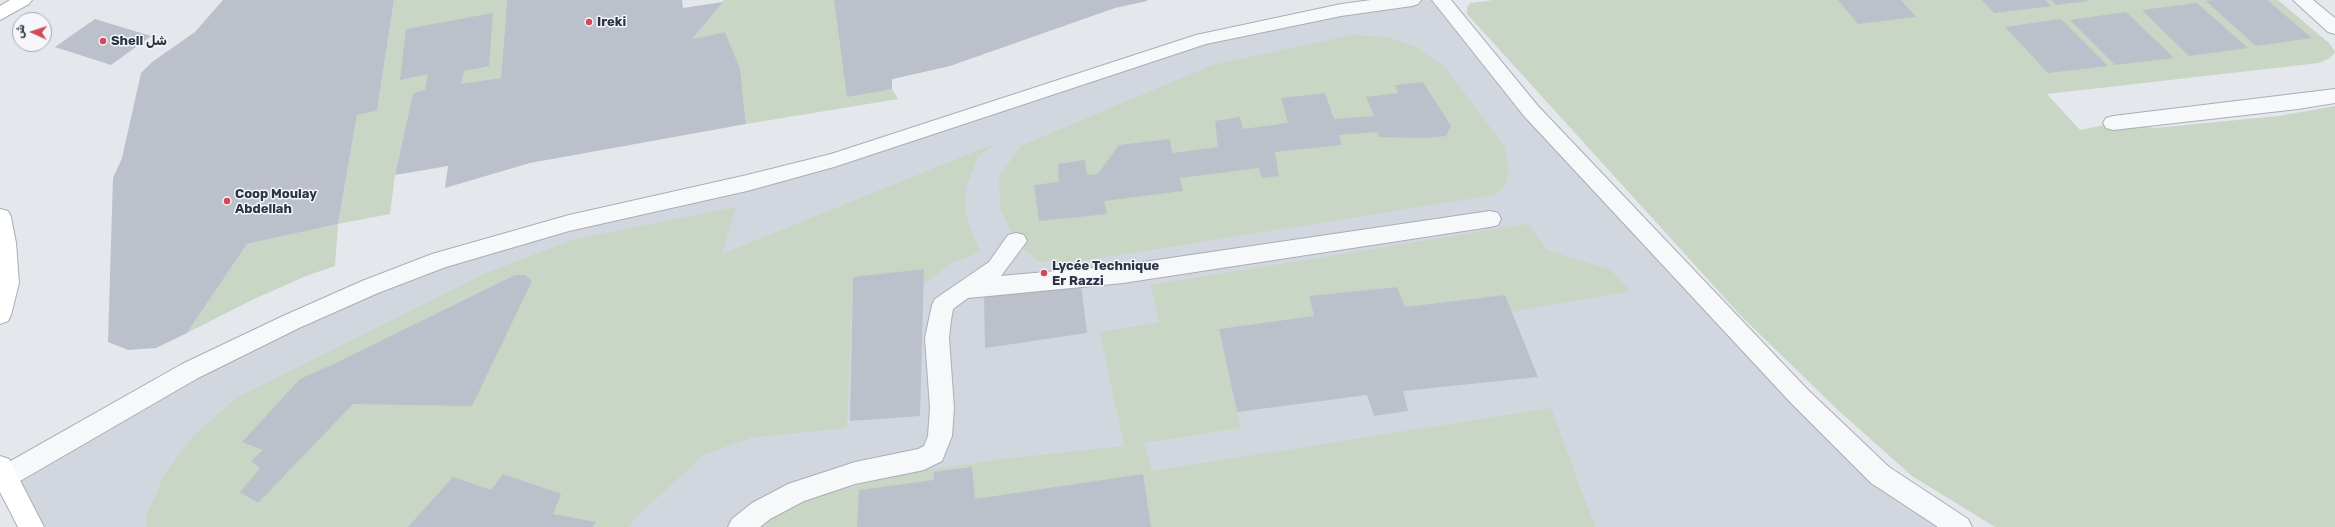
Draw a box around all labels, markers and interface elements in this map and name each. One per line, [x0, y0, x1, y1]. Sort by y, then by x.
north arrow [12, 12, 52, 52]
place label: Ireki [597, 14, 626, 30]
marker: Ireki [584, 17, 594, 27]
text: ش [14, 24, 27, 39]
place label: Shell شل [111, 33, 167, 49]
marker: Shell شل [98, 36, 108, 46]
place label: Coop Moulay Abdellah [235, 186, 317, 217]
marker: Coop Moulay Abdellah [222, 196, 232, 206]
place label: Lycée Technique Er Razzi [1052, 258, 1159, 289]
marker: Lycée Technique Er Razzi [1039, 268, 1049, 278]

